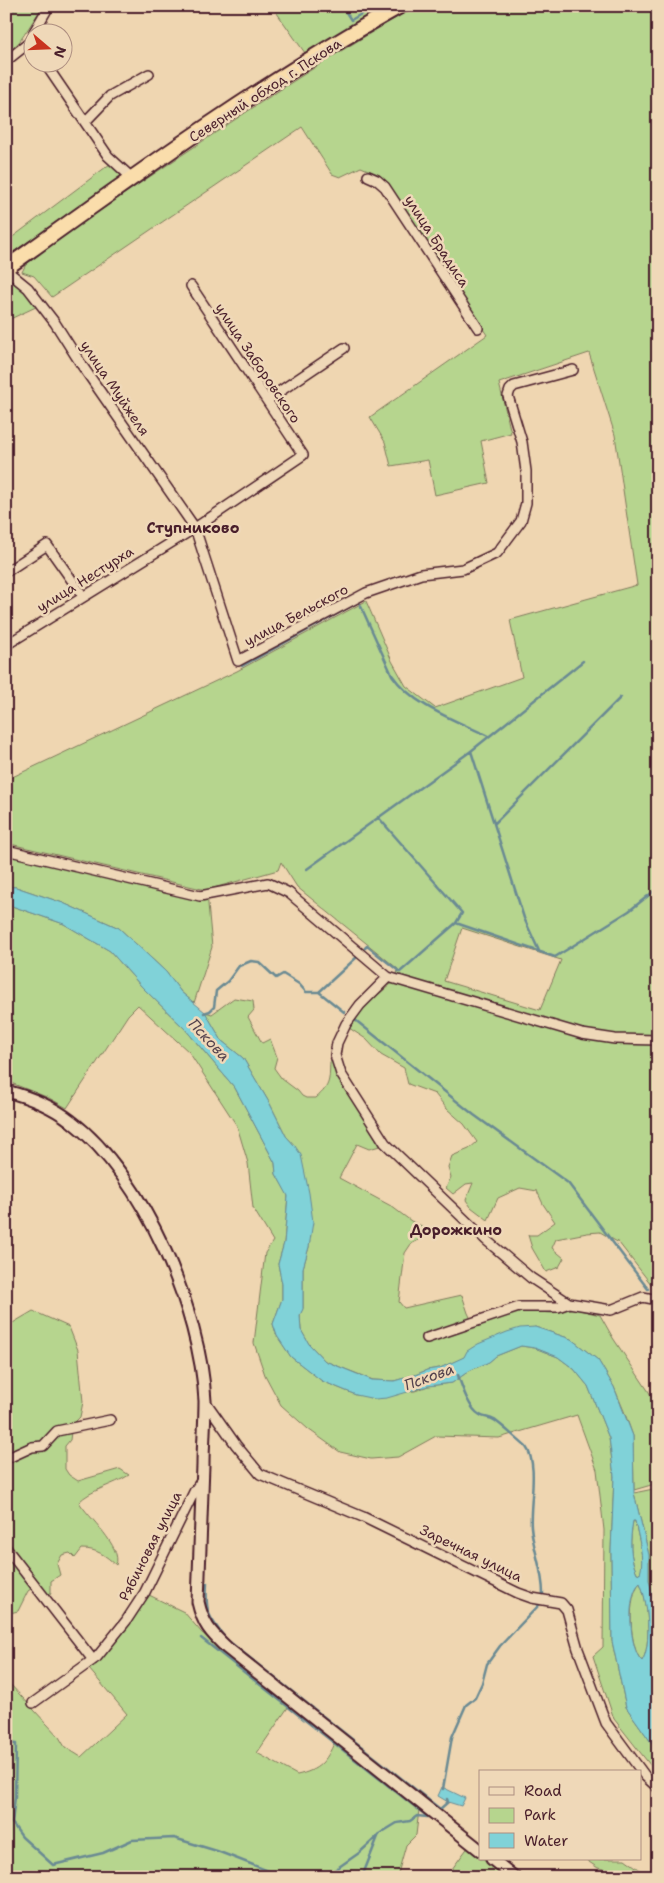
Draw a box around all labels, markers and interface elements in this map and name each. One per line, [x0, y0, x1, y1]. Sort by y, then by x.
north arrow [22, 22, 72, 72]
street label: Северный обход г. Пскова [185, 34, 345, 146]
text: N [50, 44, 71, 60]
street label: улица Брадиса [401, 192, 474, 291]
street label: улица Заборовского [211, 299, 305, 427]
street label: улица Муйжеля [76, 337, 154, 439]
district label: Ступниково [147, 518, 240, 538]
street label: улица Нестурха [33, 542, 137, 616]
street label: улица Бельского [241, 580, 351, 650]
water label: Пскова [184, 1014, 234, 1066]
district label: Дорожкино [410, 1220, 502, 1240]
water label: Пскова [401, 1359, 457, 1395]
street label: Рябиновая улица [115, 1488, 186, 1604]
street label: Заречная улица [417, 1520, 525, 1586]
legend [479, 1770, 642, 1860]
text: Road [524, 1781, 562, 1801]
text: Park [524, 1805, 556, 1825]
text: Water [524, 1831, 568, 1851]

